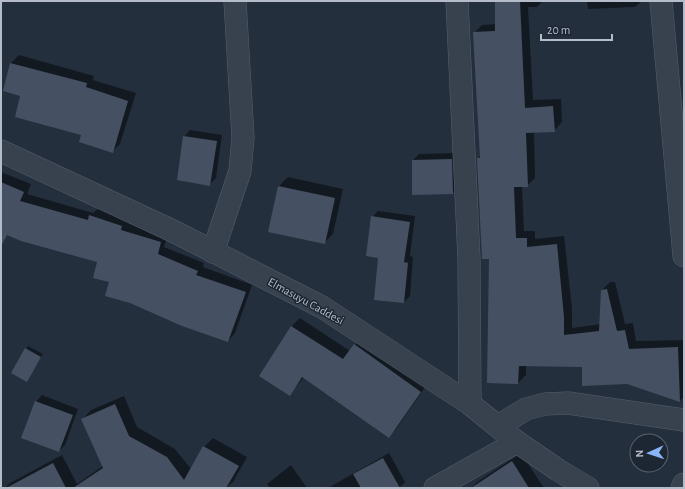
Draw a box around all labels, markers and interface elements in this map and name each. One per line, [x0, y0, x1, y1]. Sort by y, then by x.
scale bar [541, 16, 612, 42]
text: 20 m [547, 24, 570, 36]
street label: Elmasuyu Caddesi [266, 275, 346, 328]
north arrow [629, 433, 669, 473]
text: N [634, 449, 645, 458]

